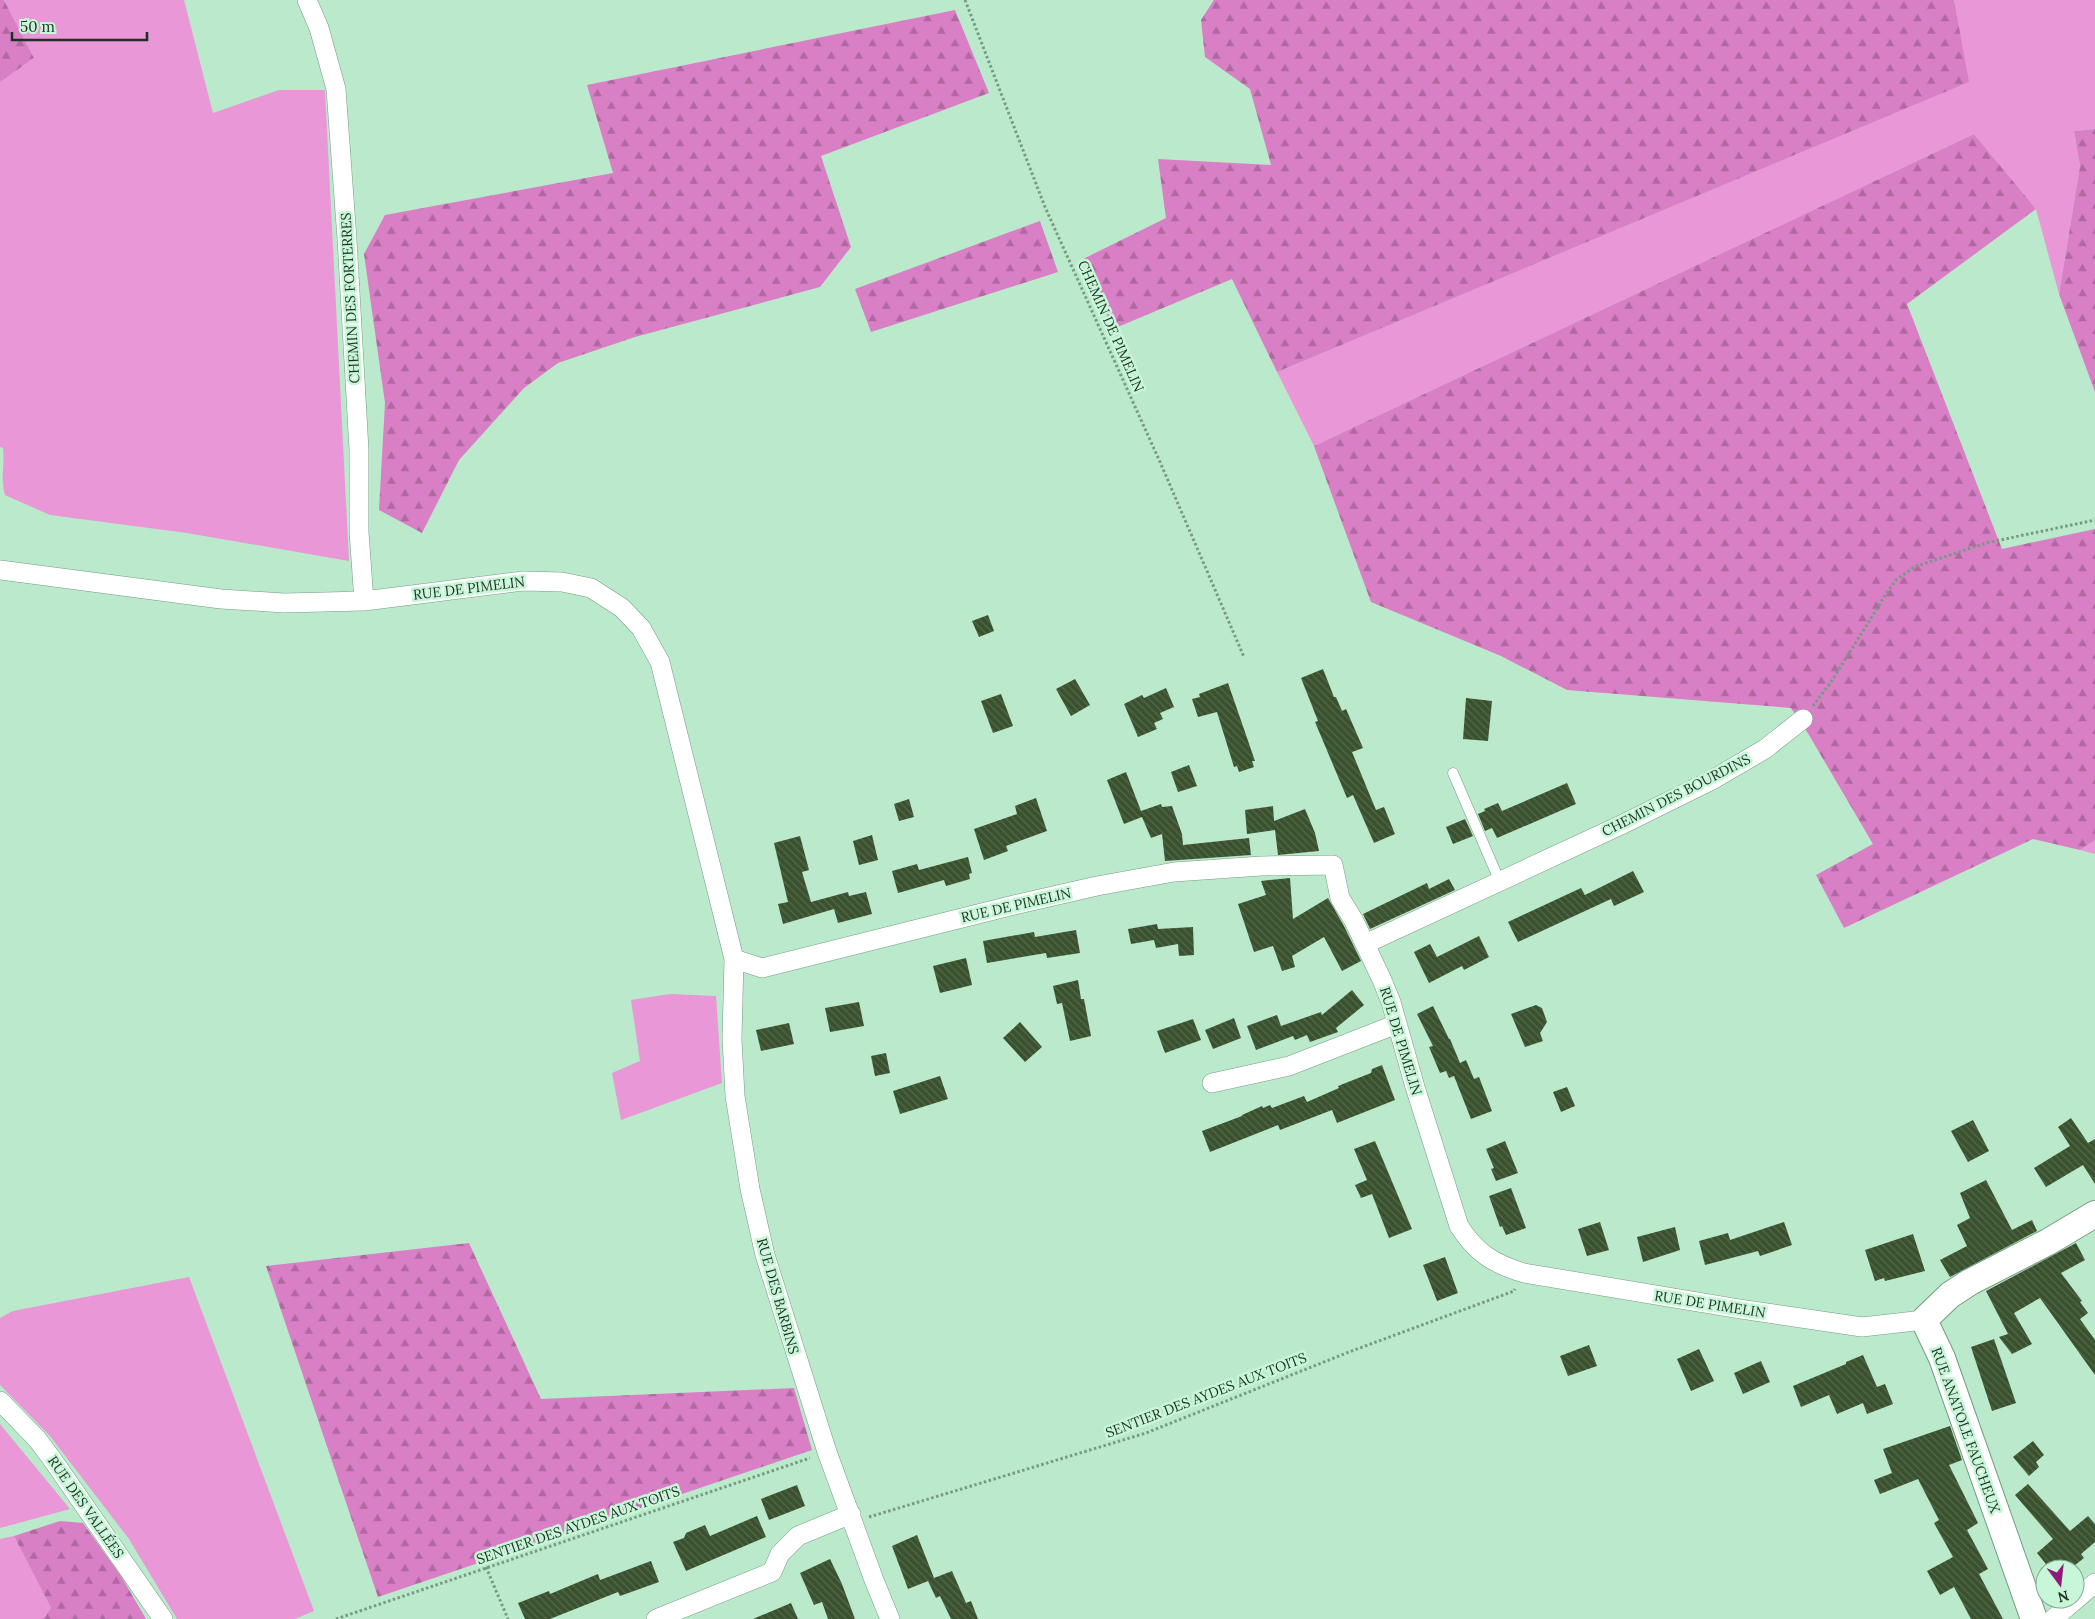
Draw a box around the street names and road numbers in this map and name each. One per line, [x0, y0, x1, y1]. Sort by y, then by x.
street label: CHEMIN DES FORTERRES [337, 212, 363, 384]
street label: CHEMIN DE PIMELIN [1074, 257, 1148, 395]
street label: RUE DE PIMELIN [412, 572, 526, 604]
street label: CHEMIN DES BOURDINS [1599, 750, 1753, 840]
street label: RUE DE PIMELIN [959, 884, 1073, 926]
street label: RUE DE PIMELIN [1376, 985, 1426, 1098]
street label: RUE DES BARBINS [753, 1236, 803, 1356]
street label: RUE DE PIMELIN [1653, 1286, 1767, 1322]
street label: RUE ANATOLE FAUCHEUX [1928, 1345, 2005, 1516]
street label: SENTIER DES AYDES AUX TOITS [1103, 1348, 1309, 1442]
street label: RUE DES VALLÉES [44, 1452, 128, 1562]
street label: SENTIER DES AYDES AUX TOITS [474, 1482, 682, 1568]

